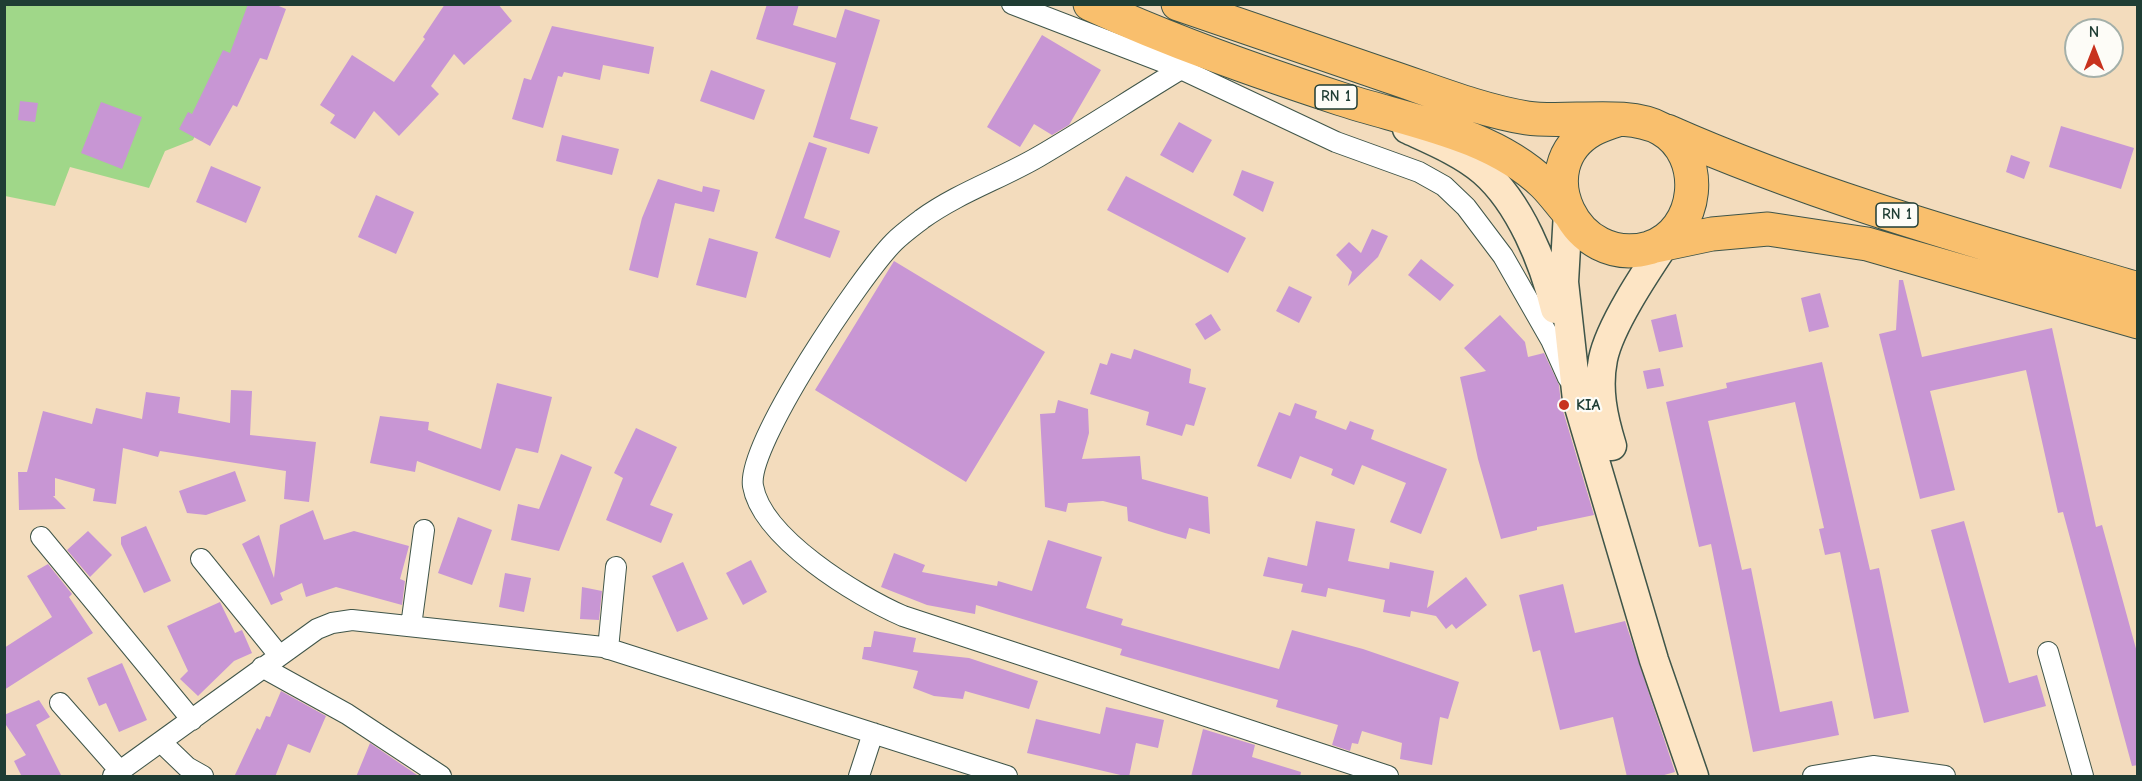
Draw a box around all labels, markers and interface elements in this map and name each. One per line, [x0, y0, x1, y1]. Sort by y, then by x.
north arrow [2064, 18, 2124, 78]
text: N [2089, 23, 2099, 41]
road number: RN 1 [1315, 85, 1357, 109]
road number: RN 1 [1876, 203, 1918, 227]
place label: KIA [1576, 395, 1600, 415]
marker: KIA [1557, 398, 1571, 412]

